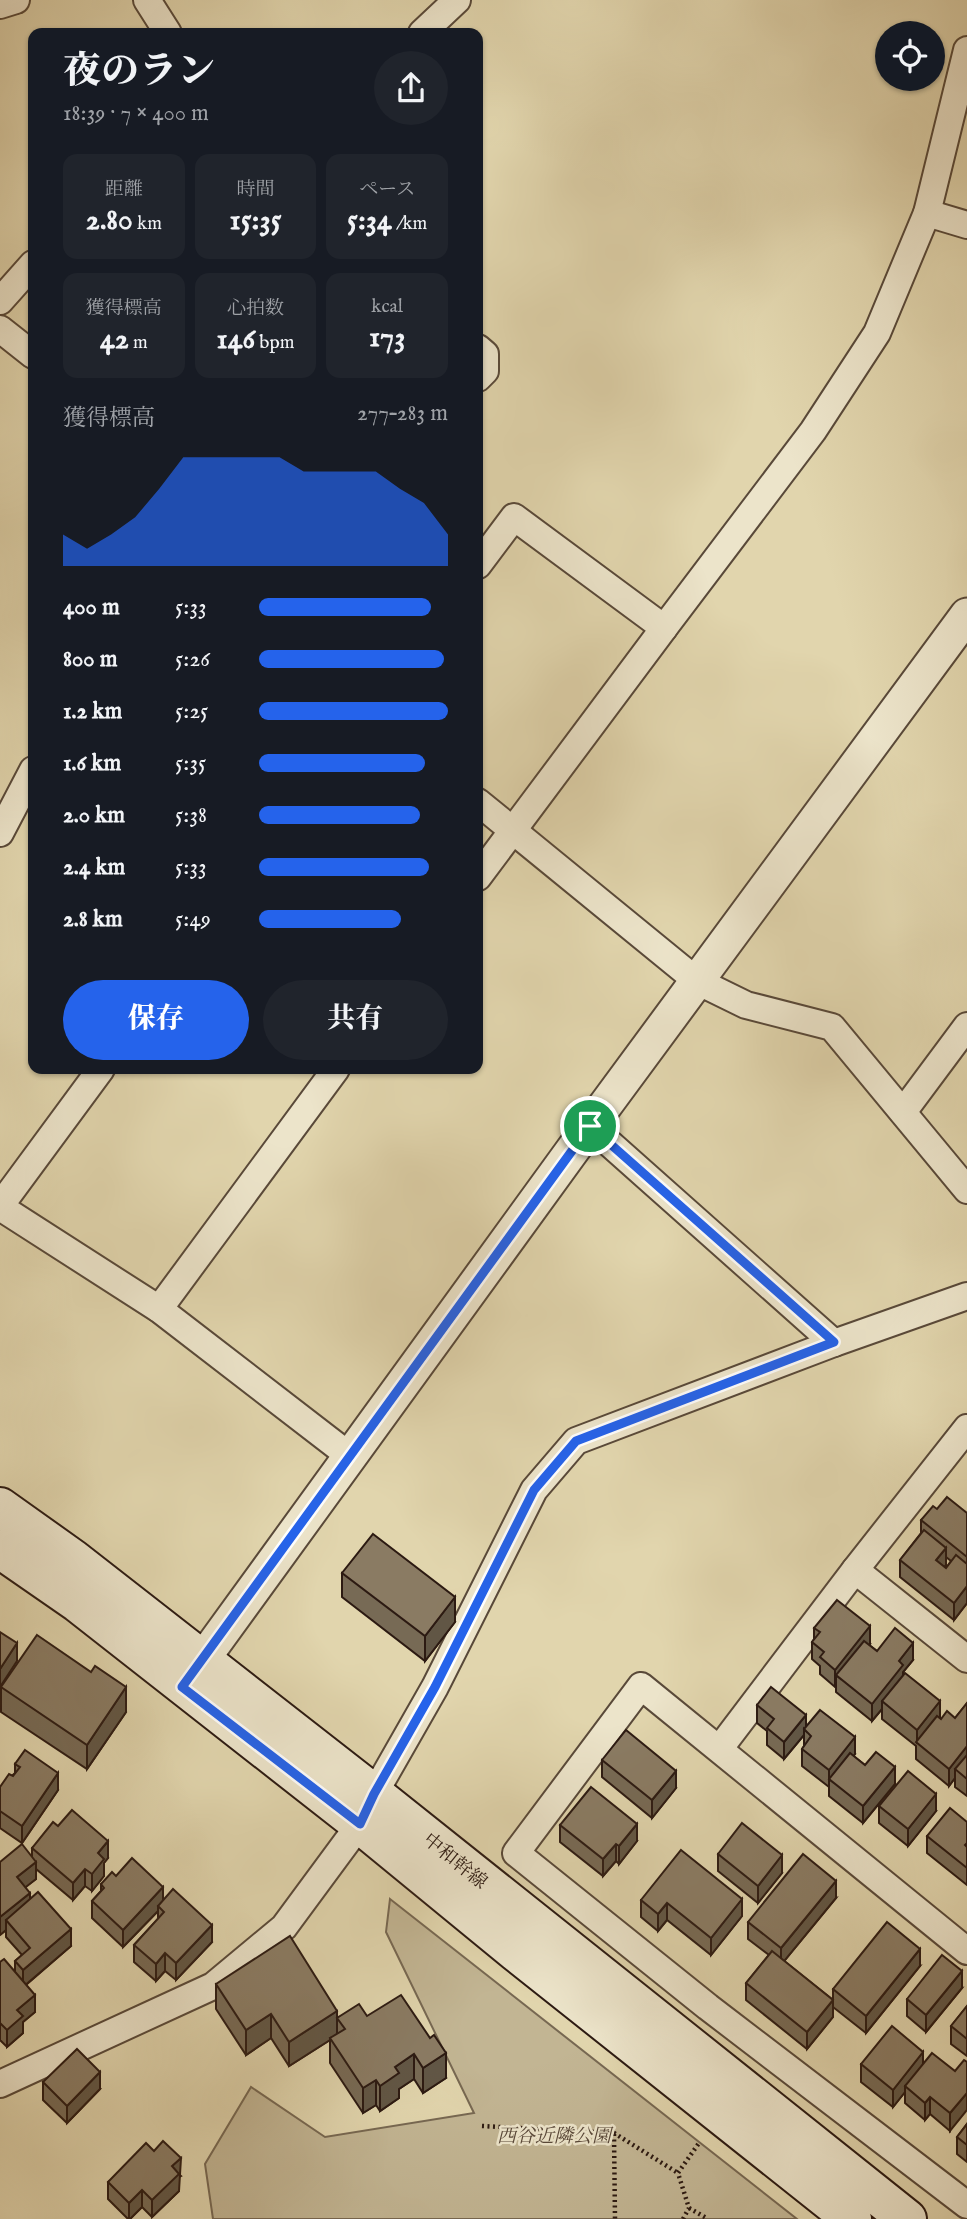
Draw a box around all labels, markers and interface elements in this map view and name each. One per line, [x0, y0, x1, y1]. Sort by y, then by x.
map controls [875, 21, 945, 91]
button: locate [875, 21, 945, 91]
text: 夜のラン [63, 49, 215, 97]
button: share [374, 51, 448, 125]
text: 18:39 · 7 × 400 m [63, 99, 209, 128]
text: 距離 [105, 178, 143, 202]
text: 時間 [236, 178, 275, 202]
text: ペース [359, 178, 415, 202]
text: 2.80 [86, 202, 133, 240]
text: 15:35 [229, 202, 282, 240]
text: 5:34 [347, 202, 392, 240]
text: km [133, 212, 162, 236]
text: /km [392, 212, 427, 236]
text: kcal [371, 295, 403, 319]
text: 獲得標高 [86, 297, 162, 321]
text: 心拍数 [227, 297, 284, 321]
text: 173 [369, 319, 405, 357]
text: 42 [100, 321, 129, 359]
text: 146 [217, 321, 255, 359]
text: m [129, 331, 148, 355]
text: bpm [255, 331, 294, 355]
text: 277–283 m [357, 399, 448, 428]
text: 獲得標高 [63, 404, 155, 433]
text: 400 m [63, 593, 120, 622]
text: 5:33 [175, 593, 207, 622]
text: 800 m [63, 645, 117, 674]
text: 5:26 [175, 645, 210, 674]
text: 1.2 km [63, 697, 122, 726]
text: 5:25 [175, 697, 208, 726]
text: 1.6 km [63, 749, 121, 778]
text: 5:35 [175, 749, 206, 778]
text: 2.0 km [63, 801, 125, 830]
text: 5:38 [175, 801, 207, 830]
text: 2.4 km [63, 853, 125, 882]
text: 5:33 [175, 853, 207, 882]
text: 2.8 km [63, 905, 123, 934]
text: 5:49 [175, 905, 211, 934]
button: 保存 [63, 980, 249, 1060]
button: 共有 [263, 980, 448, 1060]
pin [560, 1096, 620, 1156]
icon: arrive [571, 1107, 609, 1145]
street label: 中和幹線 [418, 1828, 492, 1895]
park label: 西谷近隣公園 [497, 2125, 614, 2149]

